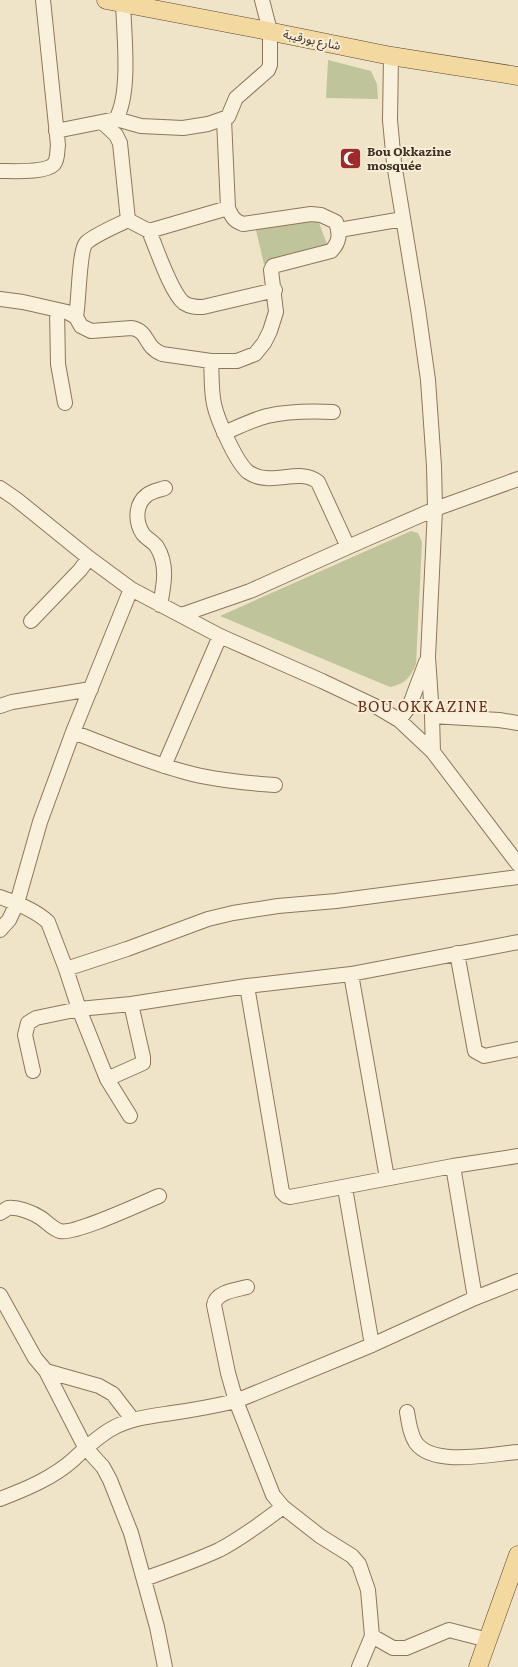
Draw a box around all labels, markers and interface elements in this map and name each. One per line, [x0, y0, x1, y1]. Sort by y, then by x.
street label: شارع بورقيبة [282, 24, 343, 55]
place label: Bou Okkazine mosquée [367, 142, 452, 174]
mosque icon: Bou Okkazine mosquée [339, 147, 363, 171]
district label: BOU OKKAZINE [357, 694, 489, 717]

